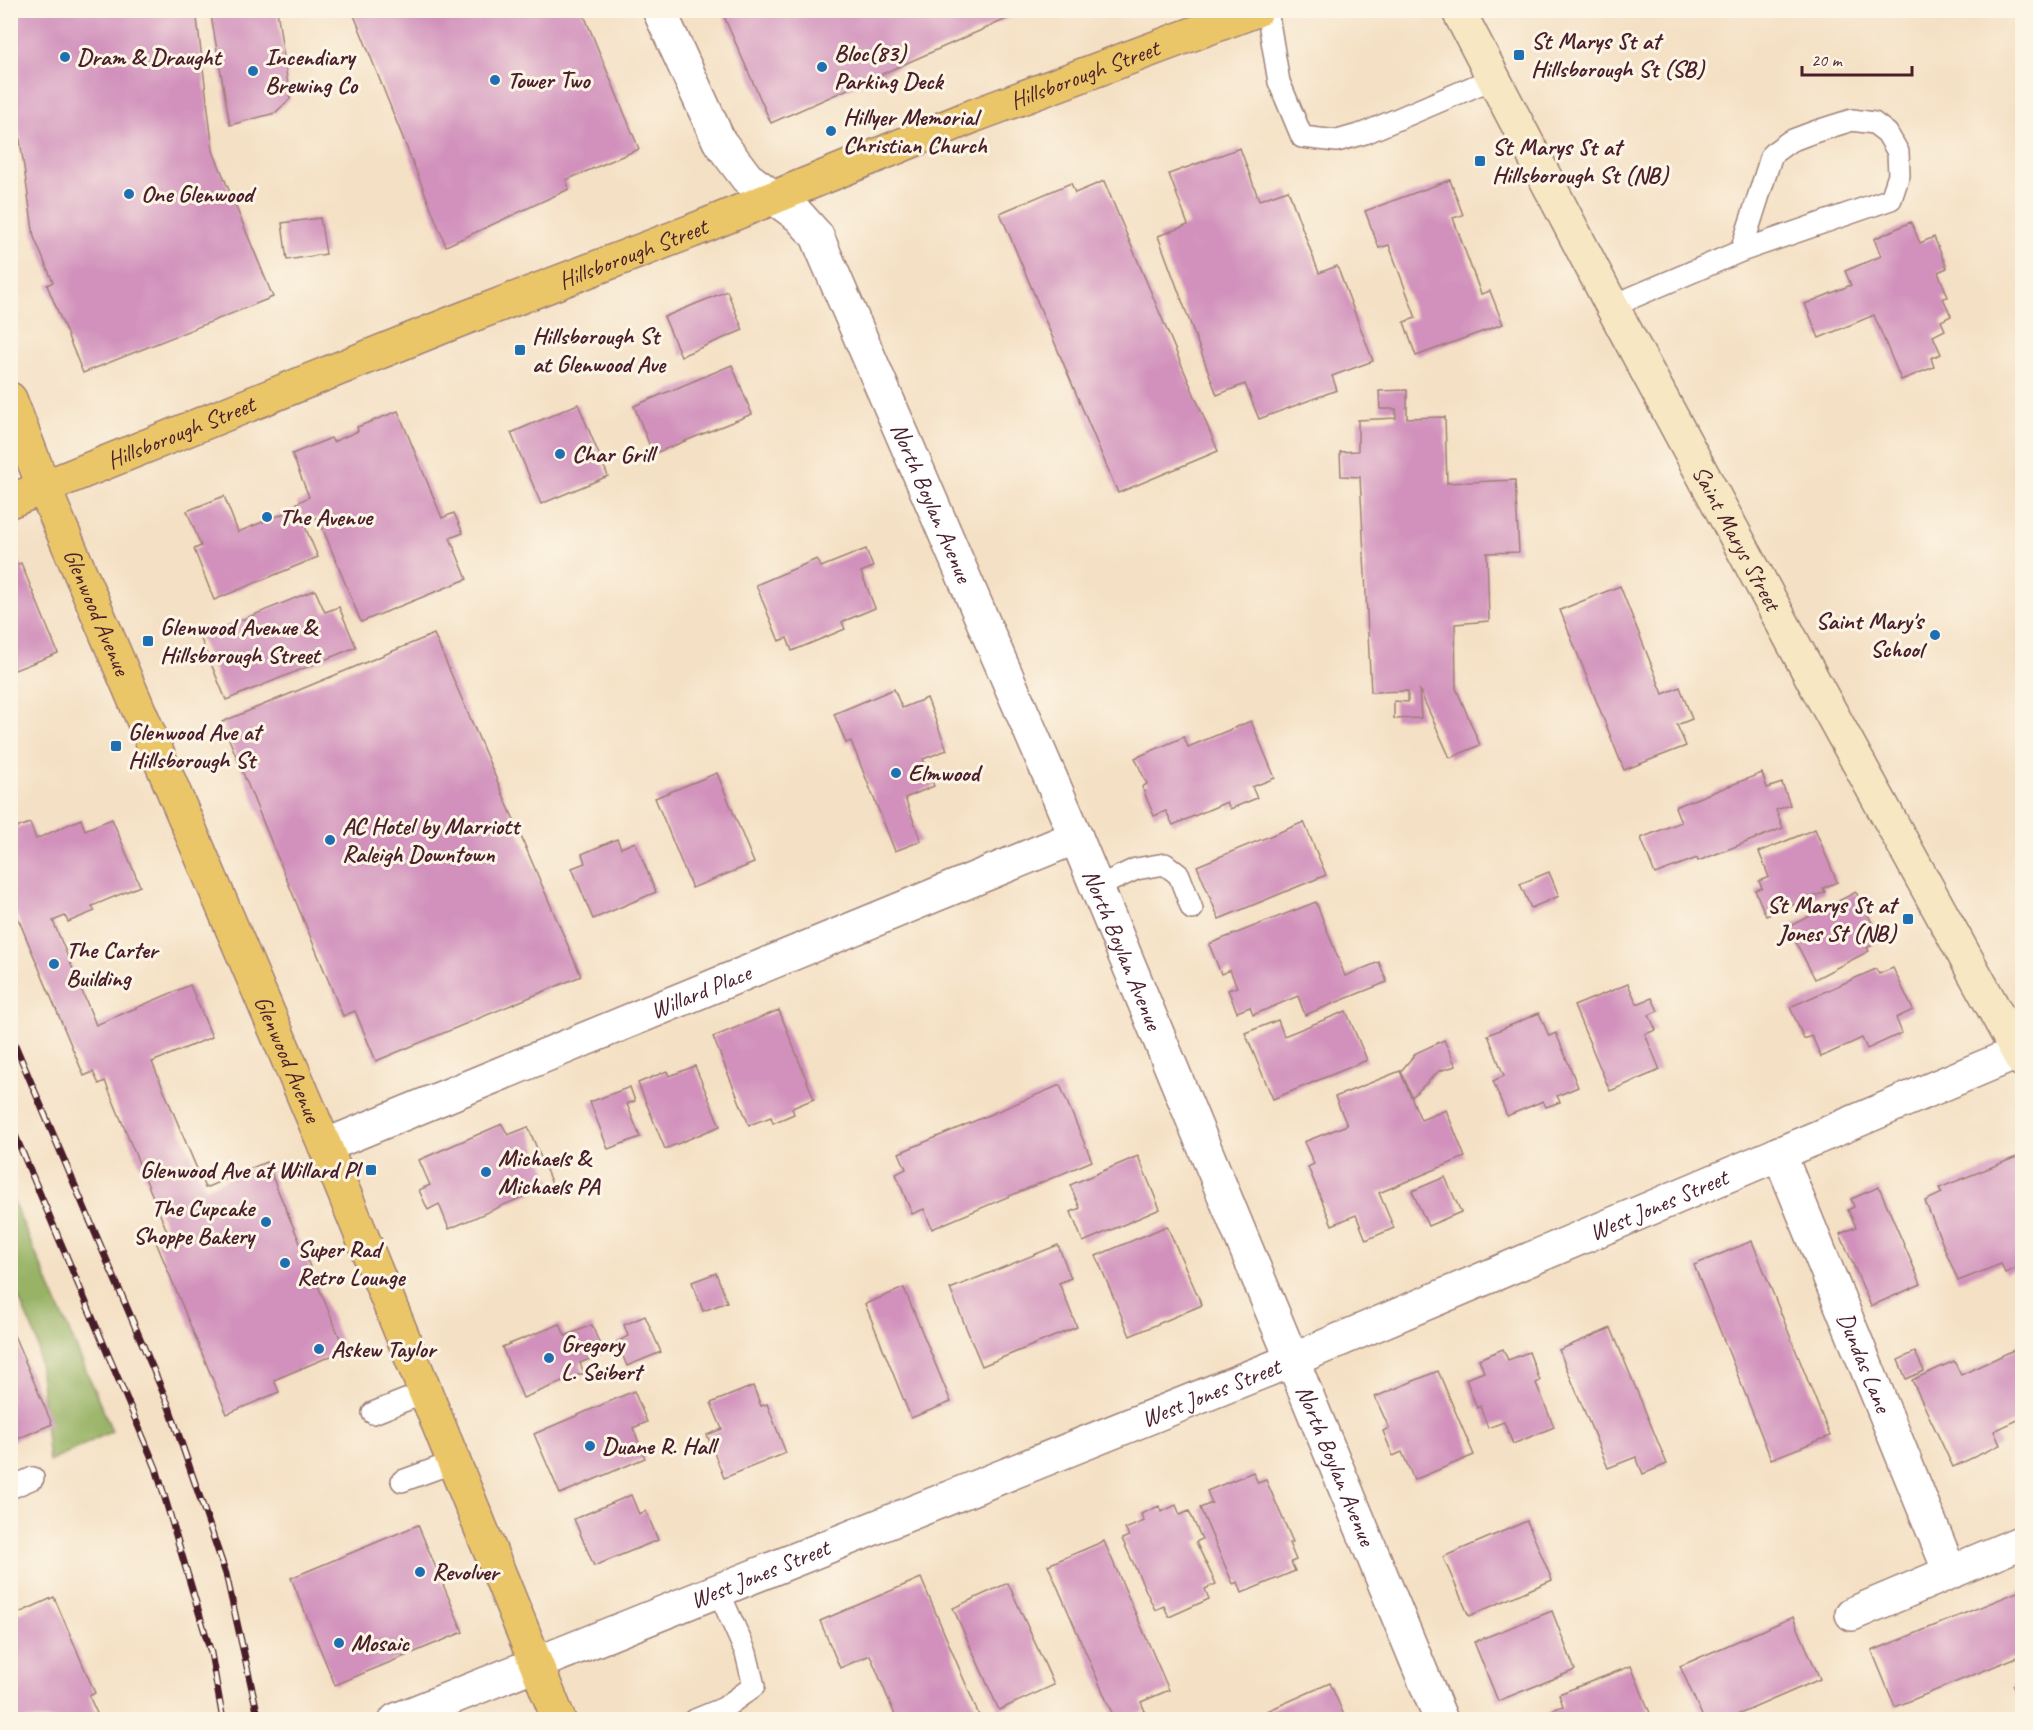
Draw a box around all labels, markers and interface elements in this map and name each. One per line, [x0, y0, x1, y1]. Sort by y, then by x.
place label: St Marys St at Hillsborough St (SB) [1531, 26, 1706, 84]
street label: Hillsborough Street [1006, 32, 1165, 116]
place label: Bloc(83) Parking Deck [834, 38, 945, 96]
scale bar [1802, 39, 1912, 77]
place label: Dram & Draught [77, 42, 224, 72]
place label: Incendiary Brewing Co [265, 42, 359, 100]
marker: St Marys St at Hillsborough St (SB) [1512, 48, 1526, 62]
text: 20 m [1811, 49, 1844, 71]
marker: Dram & Draught [58, 50, 72, 64]
marker: Bloc(83) Parking Deck [815, 60, 829, 74]
marker: Incendiary Brewing Co [246, 64, 260, 78]
place label: Tower Two [507, 65, 592, 95]
marker: Tower Two [488, 73, 502, 87]
place label: Hillyer Memorial Christian Church [843, 102, 988, 160]
marker: Hillyer Memorial Christian Church [824, 124, 838, 138]
place label: St Marys St at Hillsborough St (NB) [1492, 132, 1670, 190]
marker: St Marys St at Hillsborough St (NB) [1473, 154, 1487, 168]
place label: One Glenwood [141, 179, 257, 209]
marker: One Glenwood [122, 187, 136, 201]
street label: Hillsborough Street [554, 211, 713, 296]
place label: Hillsborough St at Glenwood Ave [532, 321, 667, 379]
marker: Hillsborough St at Glenwood Ave [513, 343, 527, 357]
street label: Hillsborough Street [102, 388, 261, 475]
street label: North Boylan Avenue [884, 418, 980, 589]
place label: Char Grill [572, 439, 659, 469]
marker: Char Grill [553, 447, 567, 461]
street label: Saint Marys Street [1686, 460, 1789, 617]
place label: The Avenue [279, 502, 374, 532]
marker: The Avenue [260, 510, 274, 524]
street label: Glenwood Avenue [57, 544, 138, 682]
place label: Saint Mary's School [1816, 606, 1928, 664]
place label: Glenwood Avenue & Hillsborough Street [160, 612, 323, 670]
marker: Saint Mary's School [1928, 628, 1942, 642]
marker: Glenwood Avenue & Hillsborough Street [141, 634, 155, 648]
place label: Glenwood Ave at Hillsborough St [128, 717, 265, 775]
marker: Glenwood Ave at Hillsborough St [109, 739, 123, 753]
place label: Elmwood [908, 758, 984, 788]
marker: Elmwood [889, 766, 903, 780]
place label: AC Hotel by Marriott Raleigh Downtown [342, 811, 522, 869]
marker: AC Hotel by Marriott Raleigh Downtown [323, 833, 337, 847]
street label: North Boylan Avenue [1076, 865, 1170, 1036]
place label: St Marys St at Jones St (NB) [1767, 890, 1900, 948]
marker: St Marys St at Jones St (NB) [1901, 912, 1915, 926]
place label: The Carter Building [66, 935, 160, 993]
marker: The Carter Building [47, 957, 61, 971]
street label: Willard Place [646, 957, 757, 1026]
street label: Glenwood Avenue [248, 991, 329, 1129]
place label: Michaels & Michaels PA [498, 1143, 601, 1201]
place label: Glenwood Ave at Willard Pl [140, 1155, 364, 1185]
street label: West Jones Street [1585, 1161, 1734, 1247]
marker: Glenwood Ave at Willard Pl [364, 1163, 378, 1177]
marker: Michaels & Michaels PA [479, 1165, 493, 1179]
place label: The Cupcake Shoppe Bakery [133, 1193, 257, 1251]
marker: The Cupcake Shoppe Bakery [259, 1215, 273, 1229]
place label: Super Rad Retro Lounge [297, 1234, 406, 1292]
marker: Super Rad Retro Lounge [278, 1256, 292, 1270]
street label: Dundas Lane [1831, 1308, 1899, 1419]
place label: Gregory L. Seibert [561, 1329, 645, 1387]
place label: Askew Taylor [331, 1334, 438, 1364]
marker: Askew Taylor [312, 1342, 326, 1356]
marker: Gregory L. Seibert [542, 1351, 556, 1365]
street label: West Jones Street [1137, 1351, 1286, 1434]
street label: North Boylan Avenue [1289, 1381, 1383, 1552]
place label: Duane R. Hall [602, 1431, 720, 1461]
marker: Duane R. Hall [583, 1439, 597, 1453]
street label: West Jones Street [686, 1532, 835, 1615]
place label: Revolver [432, 1557, 501, 1587]
marker: Revolver [413, 1565, 427, 1579]
place label: Mosaic [351, 1628, 410, 1658]
marker: Mosaic [332, 1636, 346, 1650]

